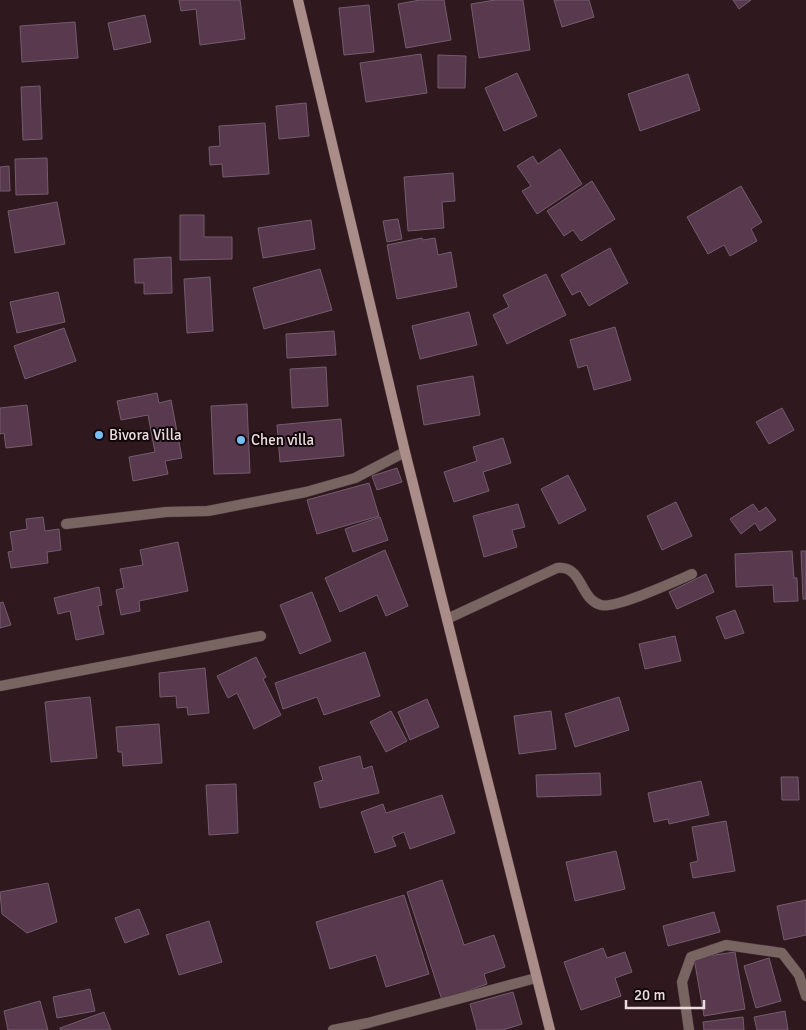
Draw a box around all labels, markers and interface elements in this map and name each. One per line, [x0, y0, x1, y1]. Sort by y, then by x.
place label: Bivora Villa [109, 426, 182, 444]
marker: Bivora Villa [93, 429, 105, 441]
place label: Chen villa [251, 431, 314, 449]
marker: Chen villa [235, 434, 247, 446]
scale bar [626, 978, 704, 1010]
text: 20 m [634, 986, 665, 1004]

